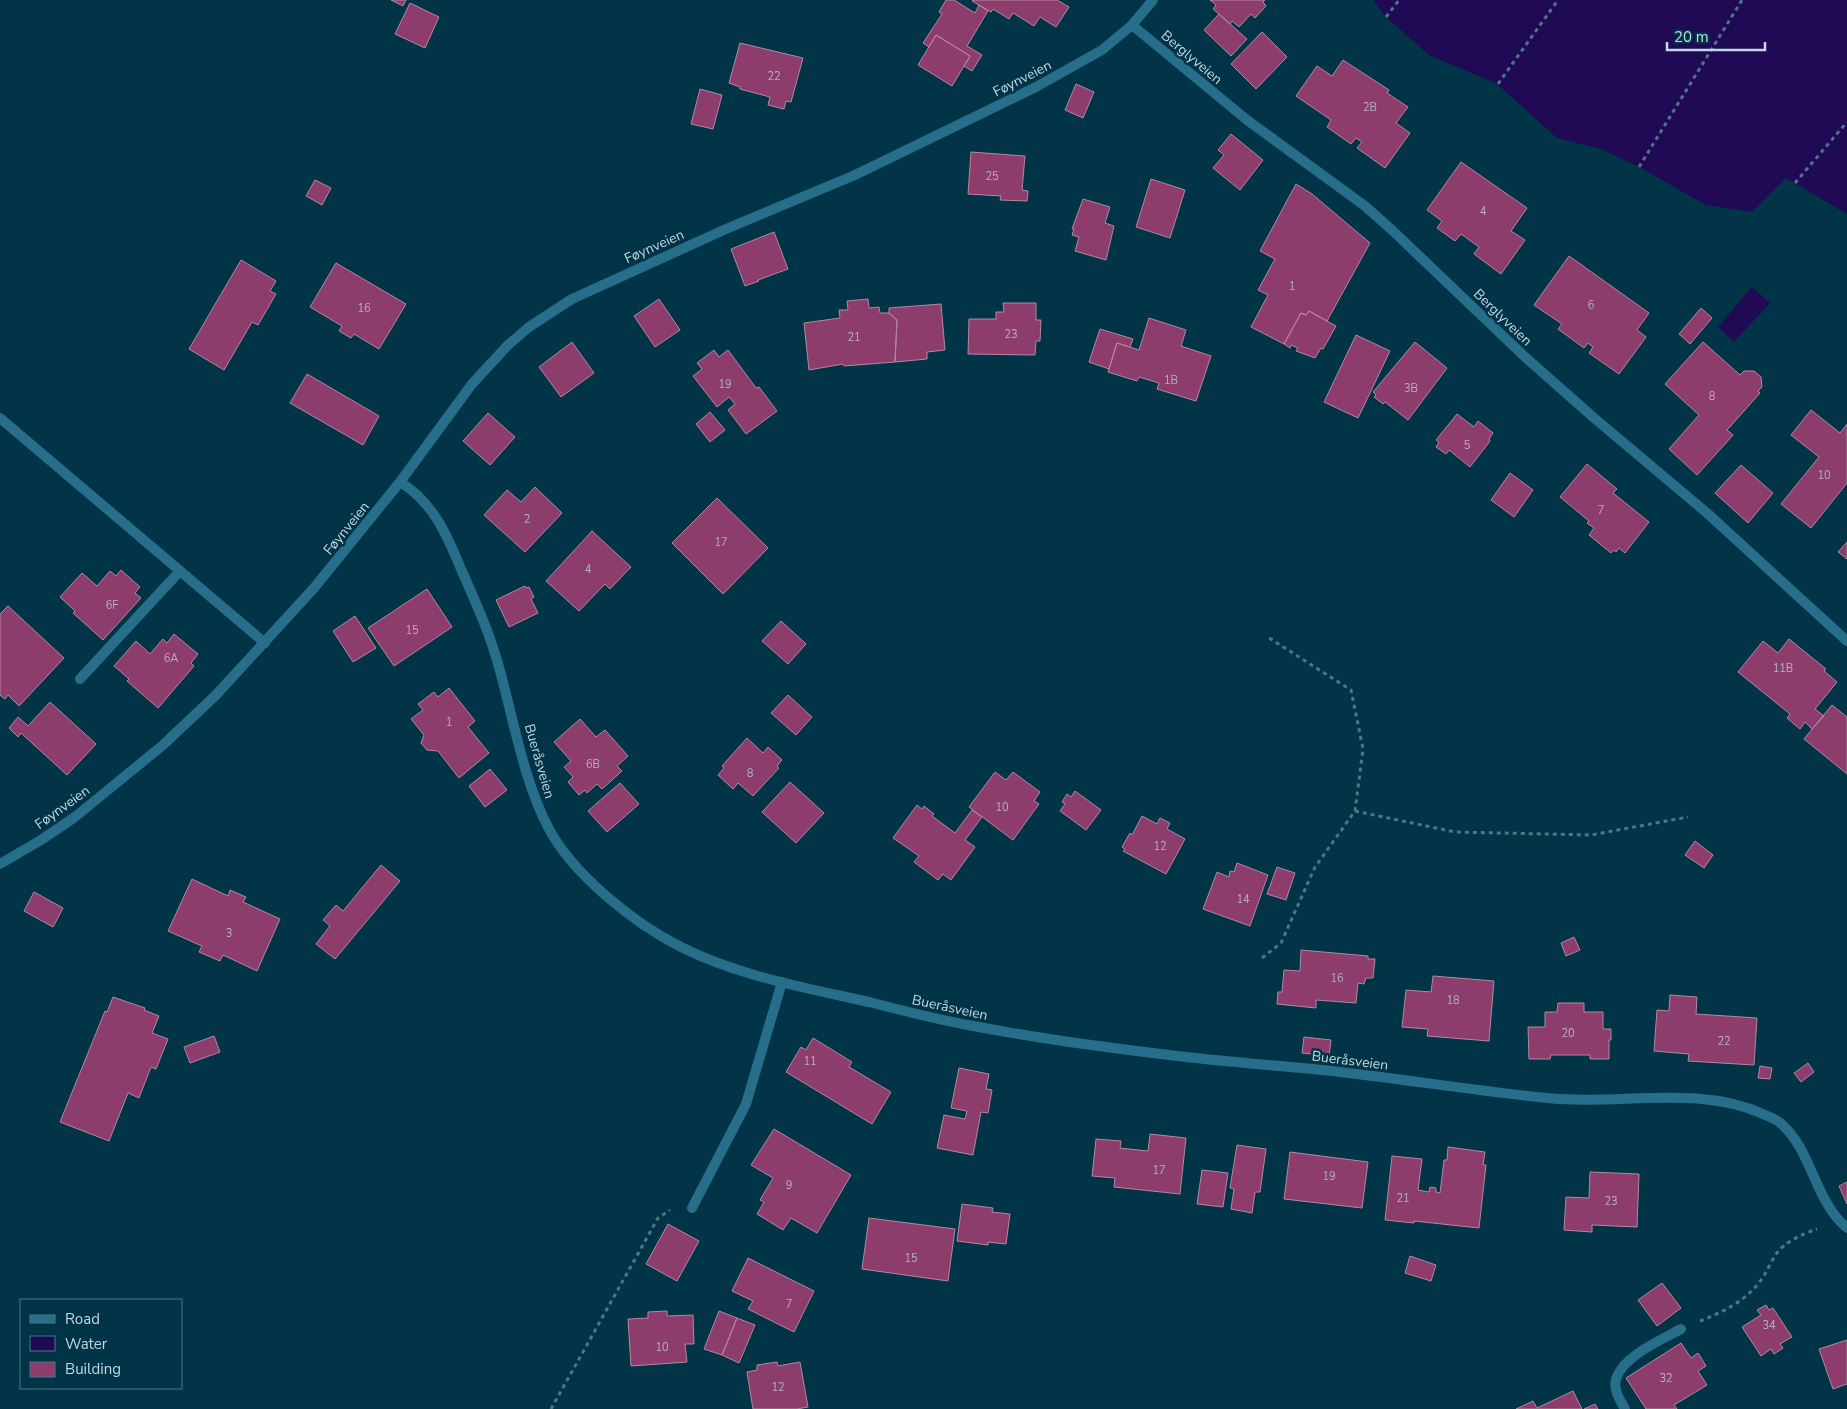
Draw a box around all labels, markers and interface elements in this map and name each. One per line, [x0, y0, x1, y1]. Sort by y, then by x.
scale bar [1667, 20, 1764, 52]
street label: Berglyveien [1157, 26, 1226, 89]
text: 20 m [1674, 27, 1709, 47]
street label: Føynveien [990, 56, 1055, 101]
house number: 22 [767, 69, 781, 84]
house number: 2B [1363, 100, 1377, 115]
house number: 25 [985, 169, 999, 184]
house number: 4 [1480, 204, 1487, 219]
street label: Føynveien [621, 225, 687, 268]
house number: 1 [1289, 279, 1295, 294]
street label: Berglyveien [1469, 285, 1536, 350]
house number: 6 [1588, 298, 1595, 313]
house number: 16 [357, 301, 371, 316]
house number: 23 [1004, 327, 1018, 342]
house number: 21 [847, 330, 861, 345]
house number: 1B [1164, 373, 1178, 388]
house number: 19 [718, 377, 732, 392]
house number: 3B [1404, 381, 1418, 396]
house number: 8 [1709, 389, 1716, 404]
house number: 5 [1464, 438, 1471, 453]
house number: 10 [1817, 468, 1831, 483]
street label: Føynveien [319, 498, 374, 559]
house number: 7 [1598, 503, 1604, 518]
house number: 2 [524, 512, 530, 527]
house number: 17 [714, 535, 728, 550]
house number: 4 [585, 562, 592, 577]
house number: 6F [106, 598, 118, 613]
house number: 15 [405, 623, 419, 638]
house number: 6A [164, 651, 178, 666]
house number: 11B [1773, 661, 1793, 676]
house number: 1 [446, 715, 452, 730]
street label: Bueråsveien [520, 722, 559, 801]
house number: 6B [586, 757, 600, 772]
house number: 8 [747, 766, 754, 781]
street label: Føynveien [31, 781, 94, 834]
house number: 10 [995, 800, 1009, 815]
house number: 12 [1153, 839, 1167, 854]
house number: 14 [1236, 892, 1250, 907]
house number: 3 [226, 926, 232, 941]
house number: 16 [1330, 971, 1344, 986]
street label: Bueråsveien [910, 990, 989, 1025]
house number: 18 [1446, 993, 1460, 1008]
house number: 20 [1561, 1026, 1575, 1041]
house number: 22 [1717, 1034, 1731, 1049]
street label: Bueråsveien [1311, 1046, 1389, 1075]
house number: 11 [803, 1054, 817, 1069]
house number: 17 [1152, 1163, 1166, 1178]
house number: 19 [1322, 1169, 1336, 1184]
house number: 9 [786, 1178, 792, 1193]
house number: 21 [1396, 1191, 1410, 1206]
house number: 23 [1604, 1194, 1618, 1209]
house number: 15 [904, 1251, 918, 1266]
house number: 7 [786, 1297, 792, 1312]
legend [20, 1299, 182, 1389]
text: Road [65, 1309, 100, 1329]
house number: 34 [1762, 1318, 1776, 1333]
text: Water [65, 1334, 108, 1354]
house number: 10 [655, 1340, 669, 1355]
text: Building [65, 1359, 121, 1379]
house number: 32 [1659, 1371, 1673, 1386]
house number: 12 [771, 1380, 785, 1395]

